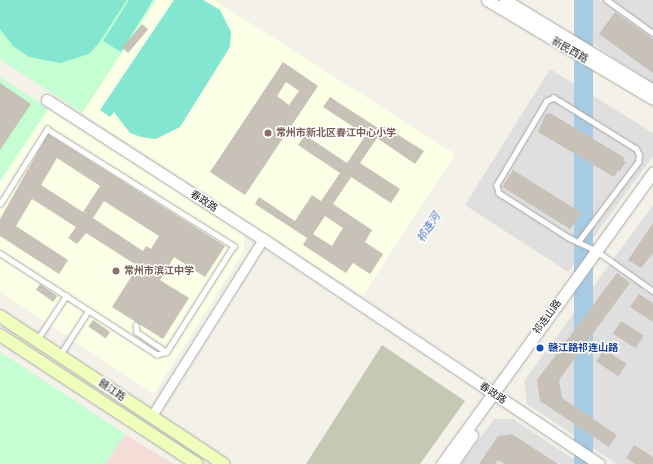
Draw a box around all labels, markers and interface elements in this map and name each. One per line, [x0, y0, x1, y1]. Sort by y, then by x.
street label: 新民西路 [550, 35, 590, 65]
place label: 常州市新北区春江中心小学 [276, 127, 396, 139]
marker: 常州市新北区春江中心小学 [263, 128, 273, 138]
street label: 春政路 [188, 188, 220, 214]
water label: 祁连河 [414, 211, 444, 245]
place label: 常州市滨江中学 [124, 265, 194, 277]
marker: 常州市滨江中学 [111, 266, 121, 276]
street label: 祁连山路 [530, 297, 564, 337]
place label: 赣江路祁连山路 [548, 342, 618, 354]
marker: 赣江路祁连山路 [535, 343, 545, 353]
street label: 赣江路 [96, 377, 128, 403]
street label: 春政路 [477, 380, 509, 406]

